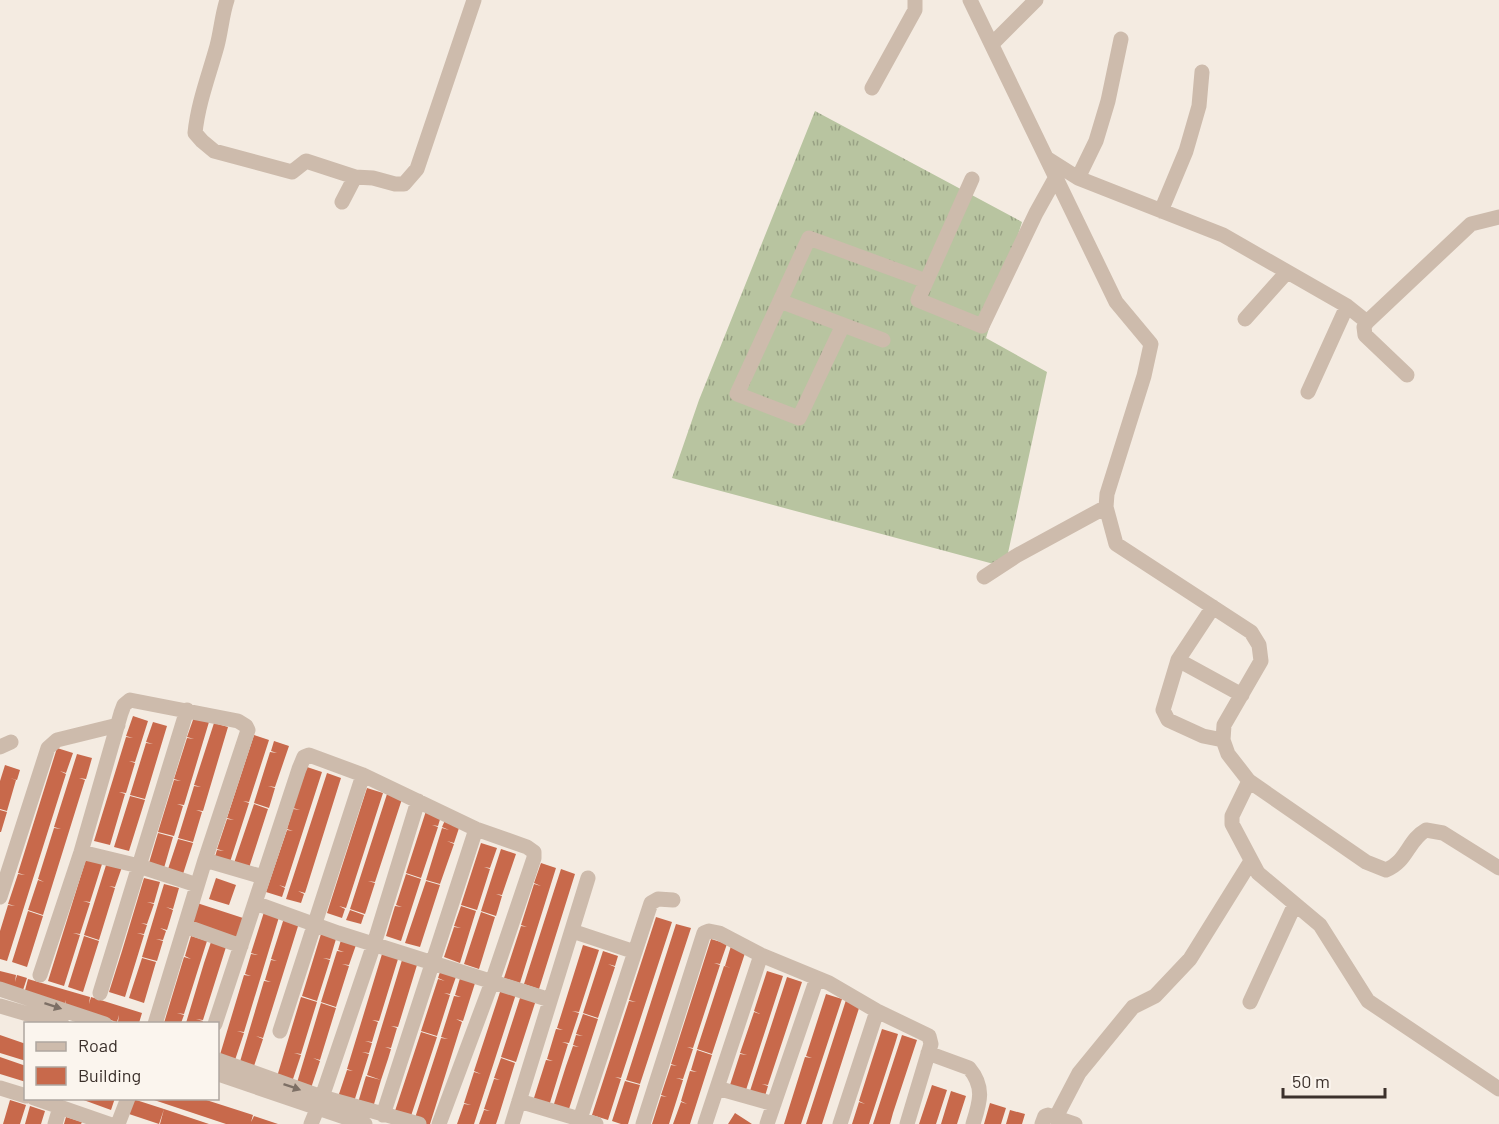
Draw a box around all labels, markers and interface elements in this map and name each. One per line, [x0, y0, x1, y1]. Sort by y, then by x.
one-way arrow [44, 1002, 62, 1012]
legend [24, 1022, 219, 1100]
text: Road [78, 1034, 118, 1056]
scale bar [1283, 1061, 1385, 1099]
text: Building [78, 1064, 141, 1086]
text: 50 m [1292, 1070, 1330, 1092]
one-way arrow [283, 1083, 301, 1093]

